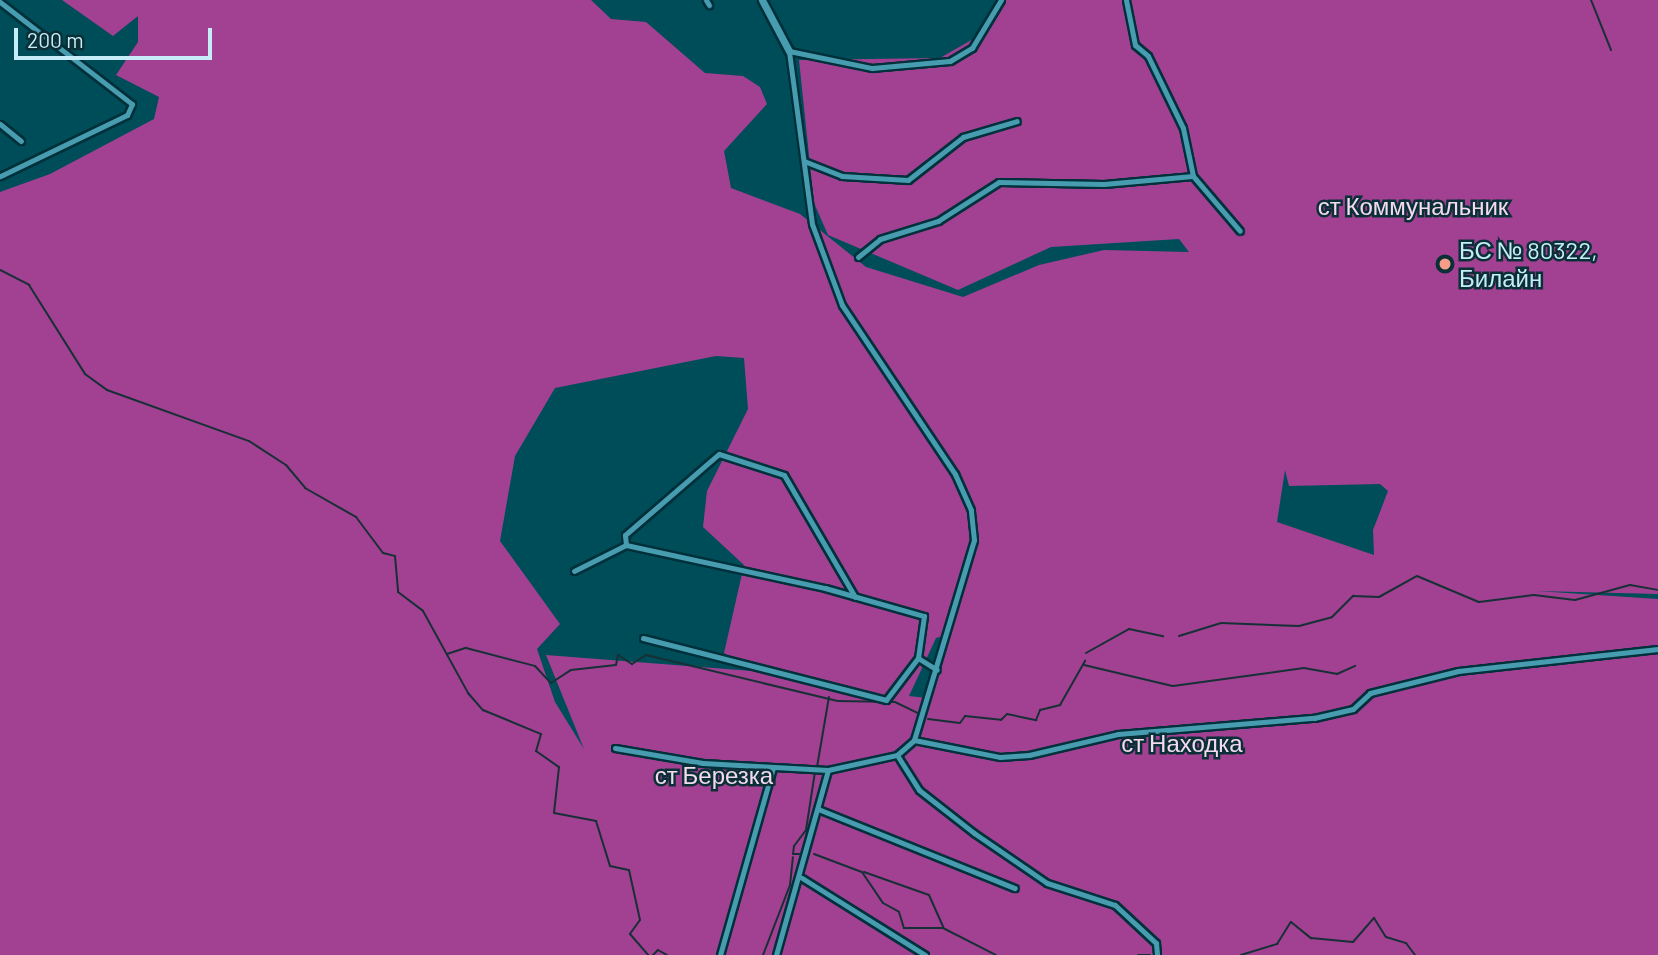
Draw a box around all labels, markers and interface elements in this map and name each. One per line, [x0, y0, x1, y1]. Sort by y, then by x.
scale bar [18, 14, 215, 58]
text: 200 m [27, 27, 84, 52]
park label: ст Коммунальник [1318, 192, 1508, 220]
place label: БС № 80322, Билайн [1459, 236, 1598, 292]
marker: БС № 80322, Билайн [1437, 256, 1453, 272]
park label: ст Находка [1121, 729, 1243, 757]
park label: ст Березка [655, 761, 773, 789]

